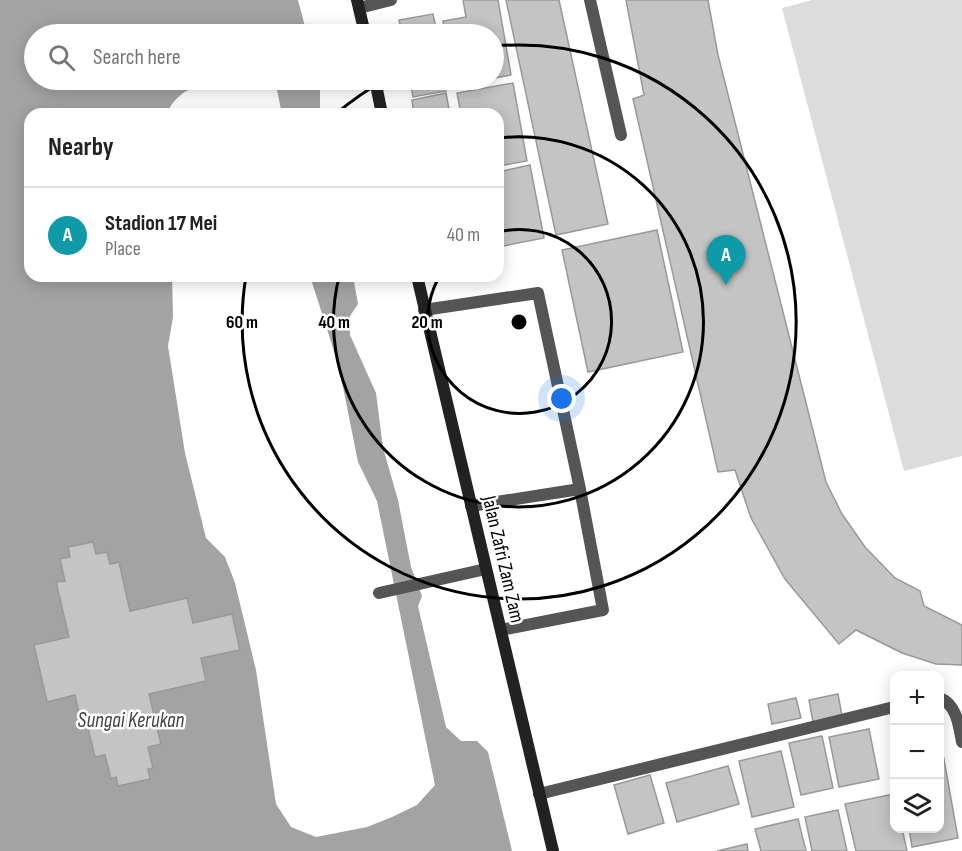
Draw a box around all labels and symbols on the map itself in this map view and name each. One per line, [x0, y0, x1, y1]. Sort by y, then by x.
pin: A [706, 236, 746, 285]
text: 60 m [226, 312, 258, 333]
text: 40 m [318, 312, 350, 333]
text: 20 m [411, 312, 443, 333]
centre of rings [509, 312, 529, 332]
your location [547, 384, 576, 413]
street label: Jalan Zafri Zam Zam [477, 492, 529, 625]
water label: Sungai Kerukan [78, 708, 185, 733]

